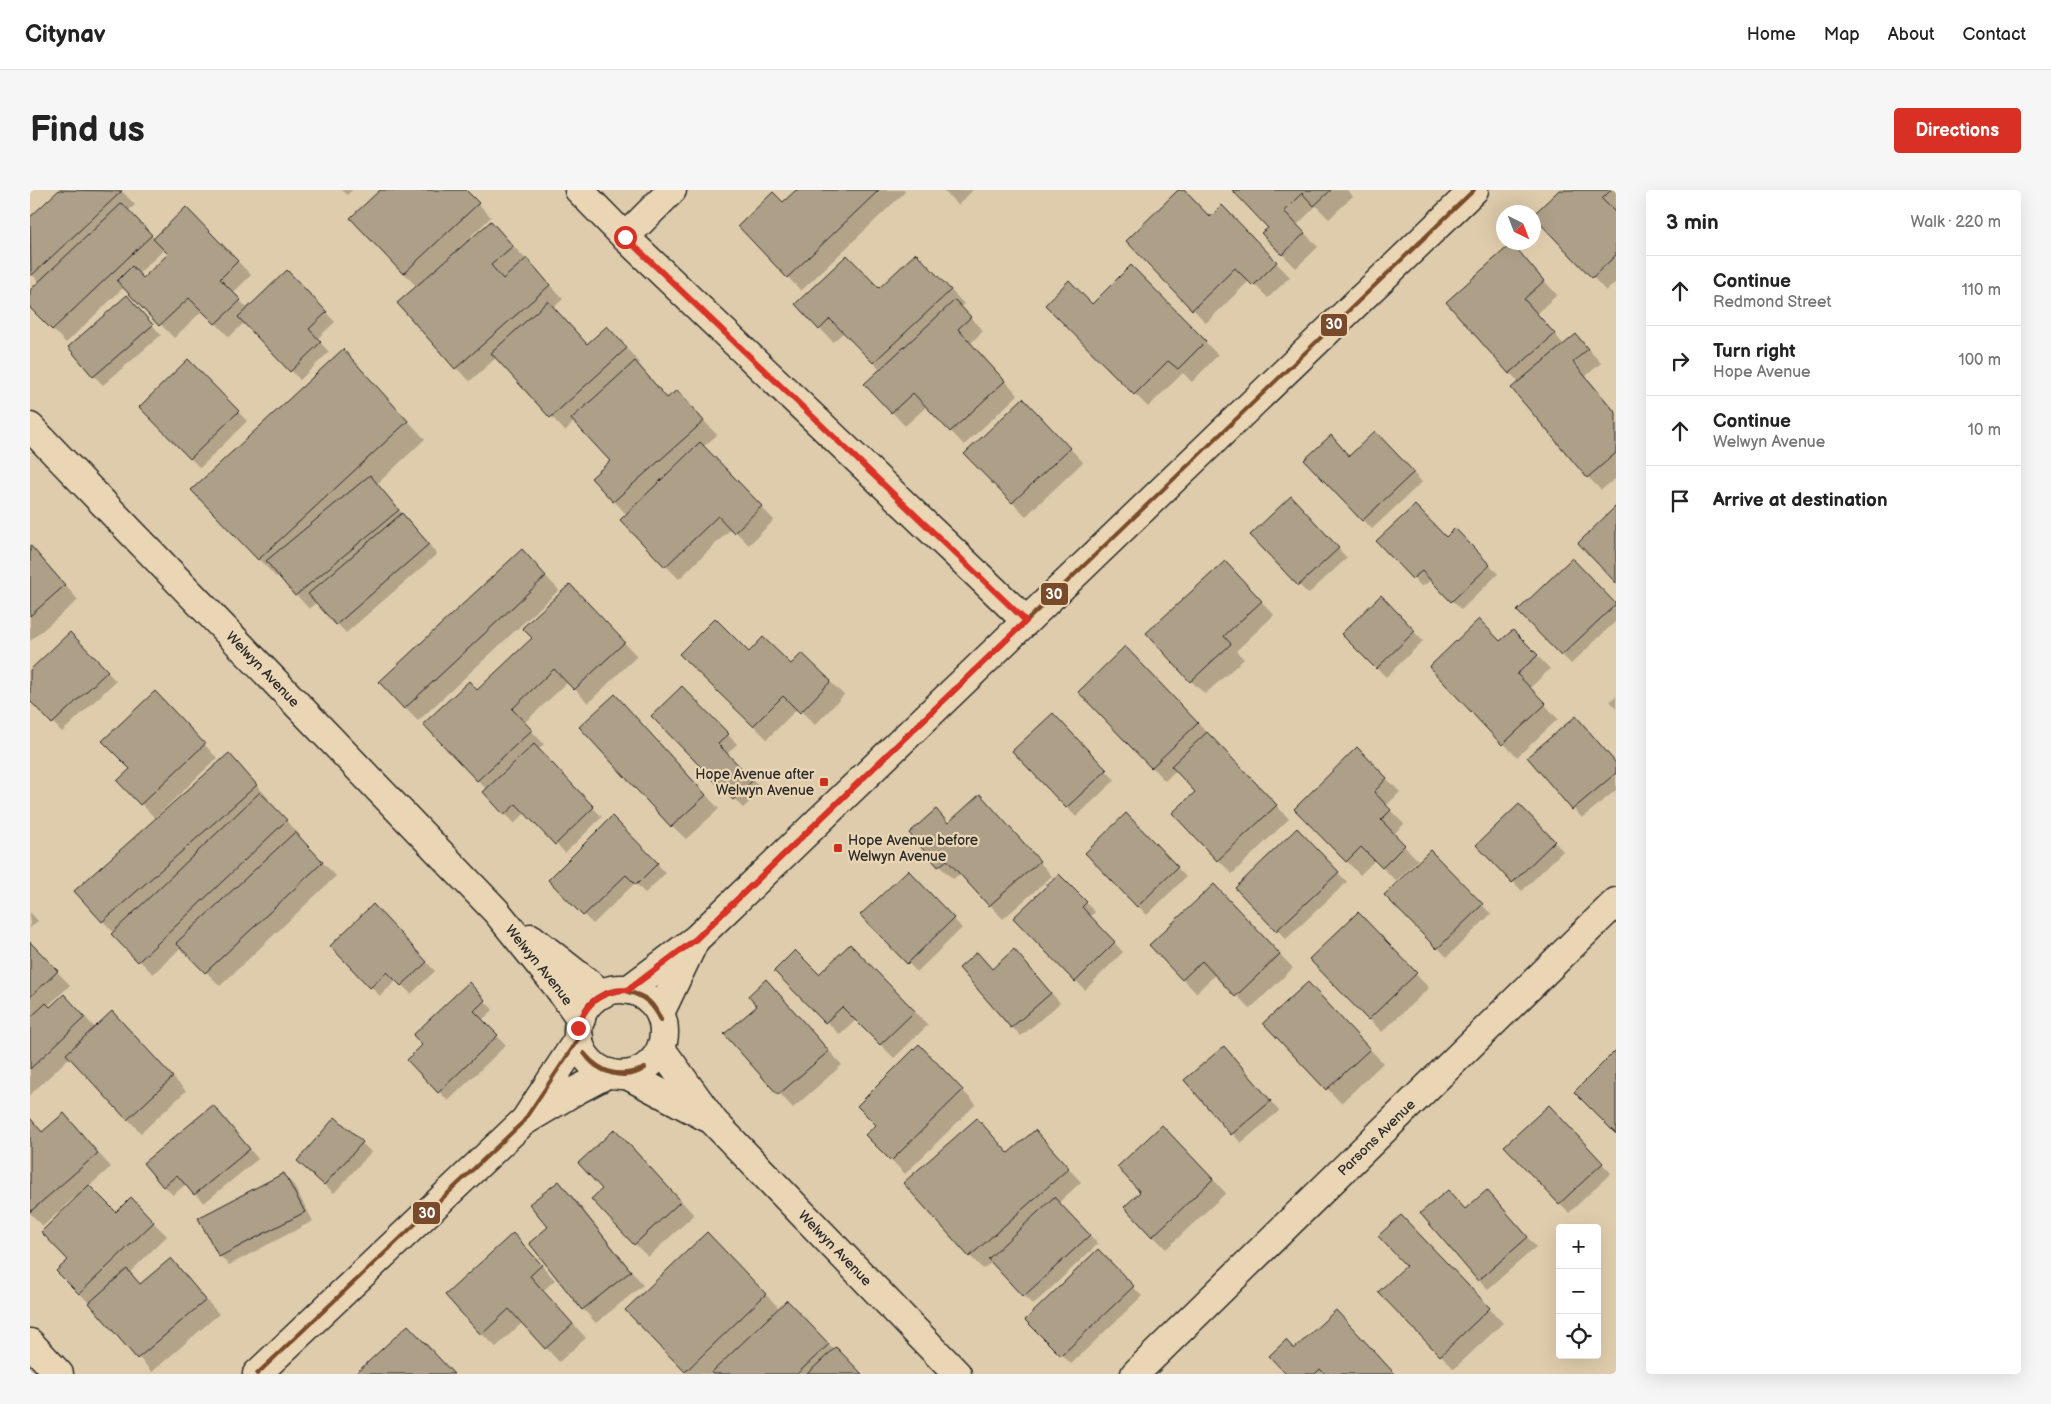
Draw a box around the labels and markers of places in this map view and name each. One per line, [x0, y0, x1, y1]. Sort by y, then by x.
place label: Hope Avenue after Welwyn Avenue [695, 766, 815, 799]
marker: Hope Avenue after Welwyn Avenue [818, 776, 830, 788]
place label: Hope Avenue before Welwyn Avenue [848, 832, 978, 865]
marker: Hope Avenue before Welwyn Avenue [832, 842, 844, 854]

